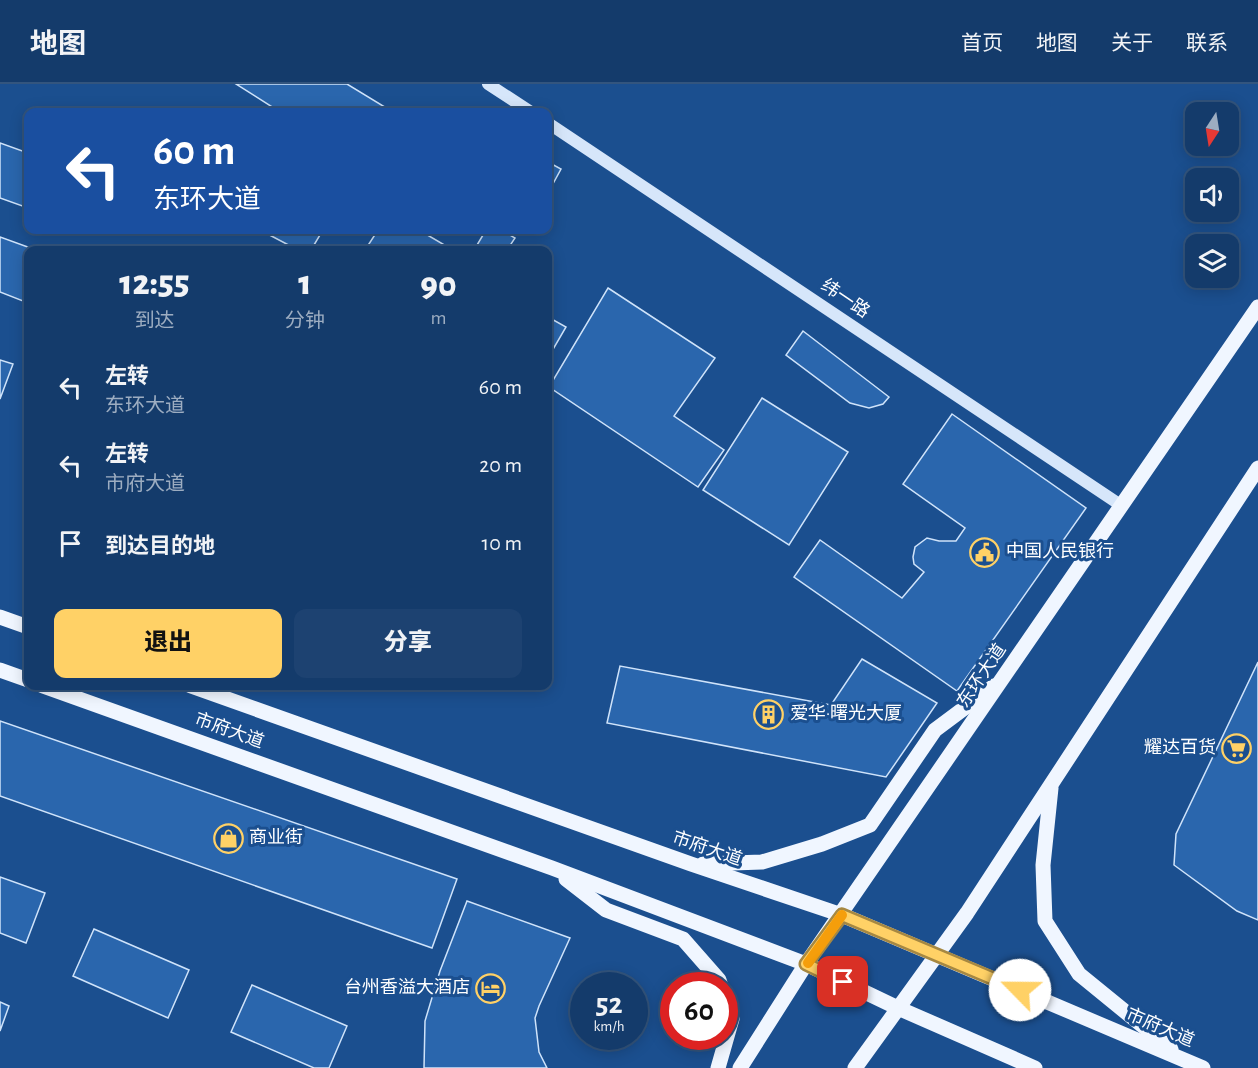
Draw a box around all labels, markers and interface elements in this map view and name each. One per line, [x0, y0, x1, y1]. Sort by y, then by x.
text: 地图 [30, 31, 86, 59]
text: 首页 [961, 33, 1003, 54]
text: 地图 [1036, 33, 1078, 54]
text: 关于 [1111, 33, 1153, 54]
text: 联系 [1186, 33, 1228, 54]
north arrow [1185, 102, 1239, 156]
map controls [1185, 102, 1239, 288]
text: 60 m [153, 130, 235, 172]
icon: left [54, 132, 132, 210]
button: sound [1185, 168, 1239, 222]
text: 东环大道 [153, 186, 261, 213]
button: layers [1185, 234, 1239, 288]
text: 12:55 [119, 265, 190, 301]
text: 1 [298, 265, 312, 301]
text: 90 [420, 267, 457, 303]
street label: 纬一路 [818, 275, 874, 322]
text: m [430, 308, 446, 328]
text: 到达 [134, 311, 174, 331]
text: 分钟 [285, 311, 325, 331]
text: 左转 [105, 365, 149, 387]
icon: left [54, 371, 87, 404]
text: 60 m [479, 376, 522, 398]
text: 东环大道 [105, 396, 185, 416]
text: 左转 [105, 443, 149, 465]
icon: left [54, 449, 87, 482]
text: 20 m [479, 454, 522, 476]
text: 市府大道 [105, 474, 185, 494]
icon: arrive [54, 527, 87, 560]
text: 10 m [482, 532, 522, 554]
text: 到达目的地 [105, 535, 215, 557]
public building icon: 中国人民银行 [969, 536, 1001, 568]
place label: 中国人民银行 [1006, 541, 1114, 561]
button: 退出 [54, 609, 282, 678]
button: 分享 [294, 609, 522, 678]
street label: 东环大道 [953, 640, 1010, 711]
building icon: 爱华·曙光大厦 [753, 698, 785, 730]
place label: 爱华·曙光大厦 [790, 703, 902, 723]
street label: 市府大道 [192, 708, 267, 752]
supermarket icon: 耀达百货 [1221, 732, 1253, 764]
place label: 耀达百货 [1144, 737, 1216, 757]
shop icon: 商业街 [212, 822, 244, 854]
place label: 商业街 [249, 827, 303, 847]
street label: 市府大道 [670, 827, 745, 869]
pin [817, 956, 868, 1007]
position arrow [988, 958, 1052, 1022]
icon: arrive [826, 965, 859, 998]
hotel icon: 台州香溢大酒店 [475, 972, 507, 1004]
speed limit sign: 60 [660, 972, 738, 1050]
place label: 台州香溢大酒店 [344, 977, 470, 997]
text: 52 [595, 989, 623, 1019]
street label: 市府大道 [1123, 1004, 1197, 1050]
text: km/h [594, 1019, 624, 1034]

